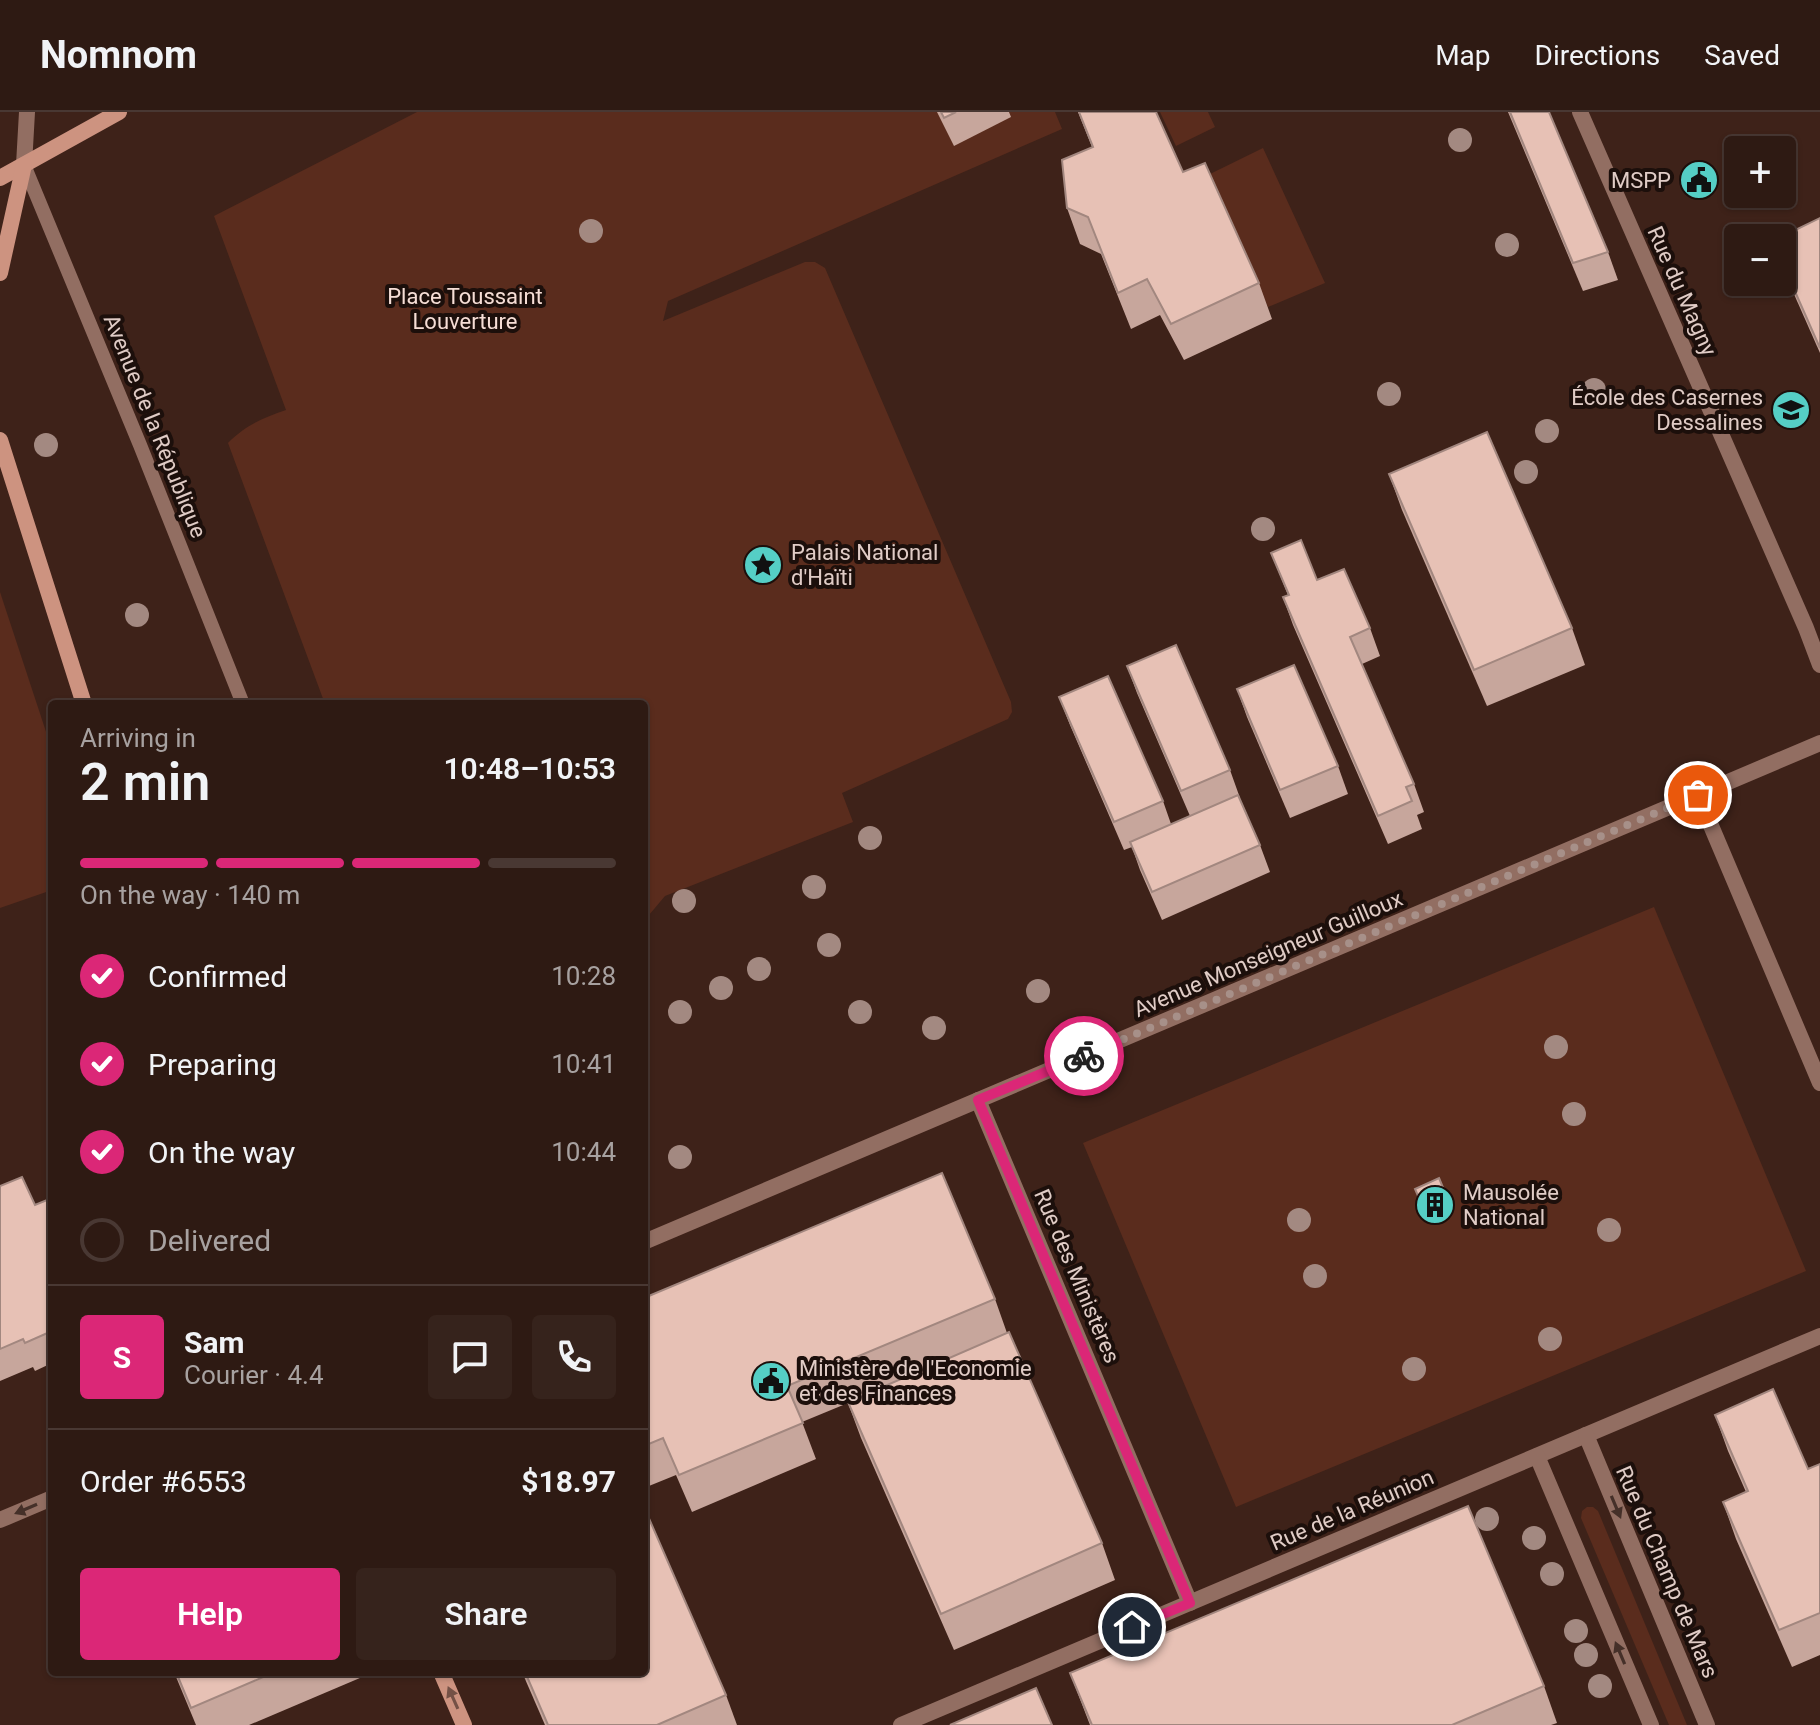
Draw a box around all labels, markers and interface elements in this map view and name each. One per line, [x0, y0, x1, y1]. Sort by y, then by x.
text: Nomnom [40, 33, 197, 77]
text: Map [1435, 39, 1491, 72]
text: Directions [1535, 39, 1660, 72]
text: Saved [1704, 39, 1780, 72]
map controls [1724, 136, 1796, 296]
button: + [1724, 136, 1796, 208]
public building icon: MSPP [1678, 159, 1720, 201]
place label: MSPP [1611, 168, 1671, 193]
street label: Rue du Magny [1642, 222, 1722, 360]
button: − [1724, 224, 1796, 296]
park label: Place Toussaint Louverture [387, 284, 543, 334]
street label: Avenue de la République [99, 311, 211, 541]
place label: École des Casernes Dessalines [1571, 385, 1763, 435]
school or university icon: École des Casernes Dessalines [1770, 389, 1812, 431]
place label: Palais National d'Haïti [791, 540, 938, 590]
place icon: Palais National d'Haïti [742, 544, 784, 586]
text: Arriving in [80, 723, 196, 753]
text: 10:48–10:53 [443, 751, 616, 786]
text: 2 min [80, 752, 210, 813]
pin [1664, 761, 1732, 829]
icon: bag [1676, 773, 1720, 817]
text: On the way · 140 m [80, 880, 300, 910]
street label: Avenue Monseigneur Guilloux [1130, 886, 1406, 1022]
icon: check [80, 954, 124, 998]
text: Confirmed [148, 959, 287, 994]
text: 10:28 [551, 961, 616, 991]
courier [1044, 1016, 1124, 1096]
icon: bike [1062, 1034, 1106, 1078]
icon: check [80, 1042, 124, 1086]
text: Preparing [148, 1047, 277, 1082]
text: 10:41 [551, 1049, 616, 1079]
icon: check [80, 1130, 124, 1174]
text: On the way [148, 1135, 295, 1170]
text: 10:44 [551, 1137, 616, 1167]
place label: Mausolée National [1463, 1180, 1559, 1230]
building icon: Mausolée National [1414, 1184, 1456, 1226]
street label: Rue des Ministères [1029, 1185, 1125, 1367]
text: Delivered [148, 1223, 271, 1258]
button: chat [428, 1315, 512, 1399]
button: phone [532, 1315, 616, 1399]
text: Sam [184, 1325, 245, 1360]
text: S [113, 1340, 131, 1375]
place label: Ministère de l'Economie et des Finances [799, 1356, 1032, 1406]
text: Courier · 4.4 [184, 1360, 324, 1390]
public building icon: Ministère de l'Economie et des Finances [750, 1360, 792, 1402]
street label: Rue du Champ de Mars [1611, 1462, 1723, 1682]
text: Order #6553 [80, 1464, 247, 1499]
text: $18.97 [521, 1464, 616, 1499]
street label: Rue de la Réunion [1267, 1464, 1437, 1556]
one-way arrow [1610, 1495, 1623, 1519]
one-way arrow [14, 1503, 38, 1516]
button: Help [80, 1568, 340, 1660]
button: Share [356, 1568, 616, 1660]
pin [1098, 1593, 1166, 1661]
icon: home [1110, 1605, 1154, 1649]
one-way arrow [1614, 1641, 1627, 1665]
one-way arrow [446, 1687, 459, 1710]

